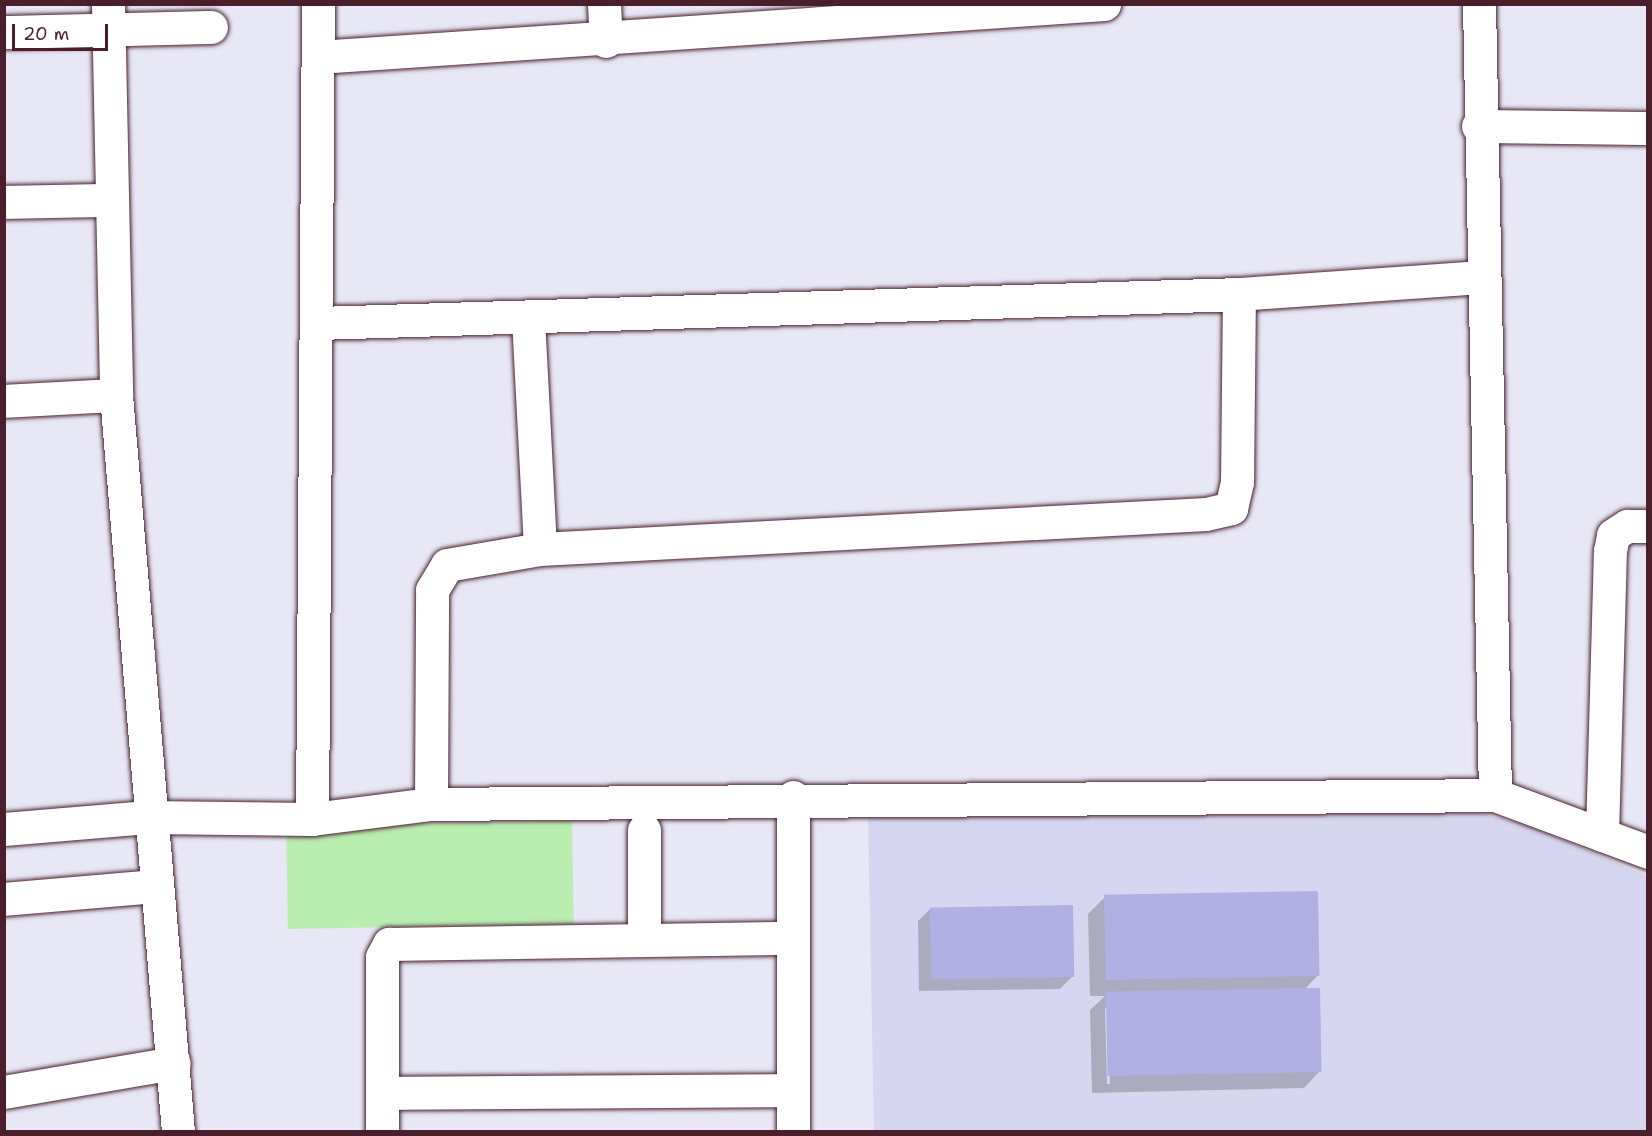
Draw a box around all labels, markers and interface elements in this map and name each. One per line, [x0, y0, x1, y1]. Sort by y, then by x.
scale bar [15, 12, 111, 50]
text: 20 m [23, 22, 69, 46]

